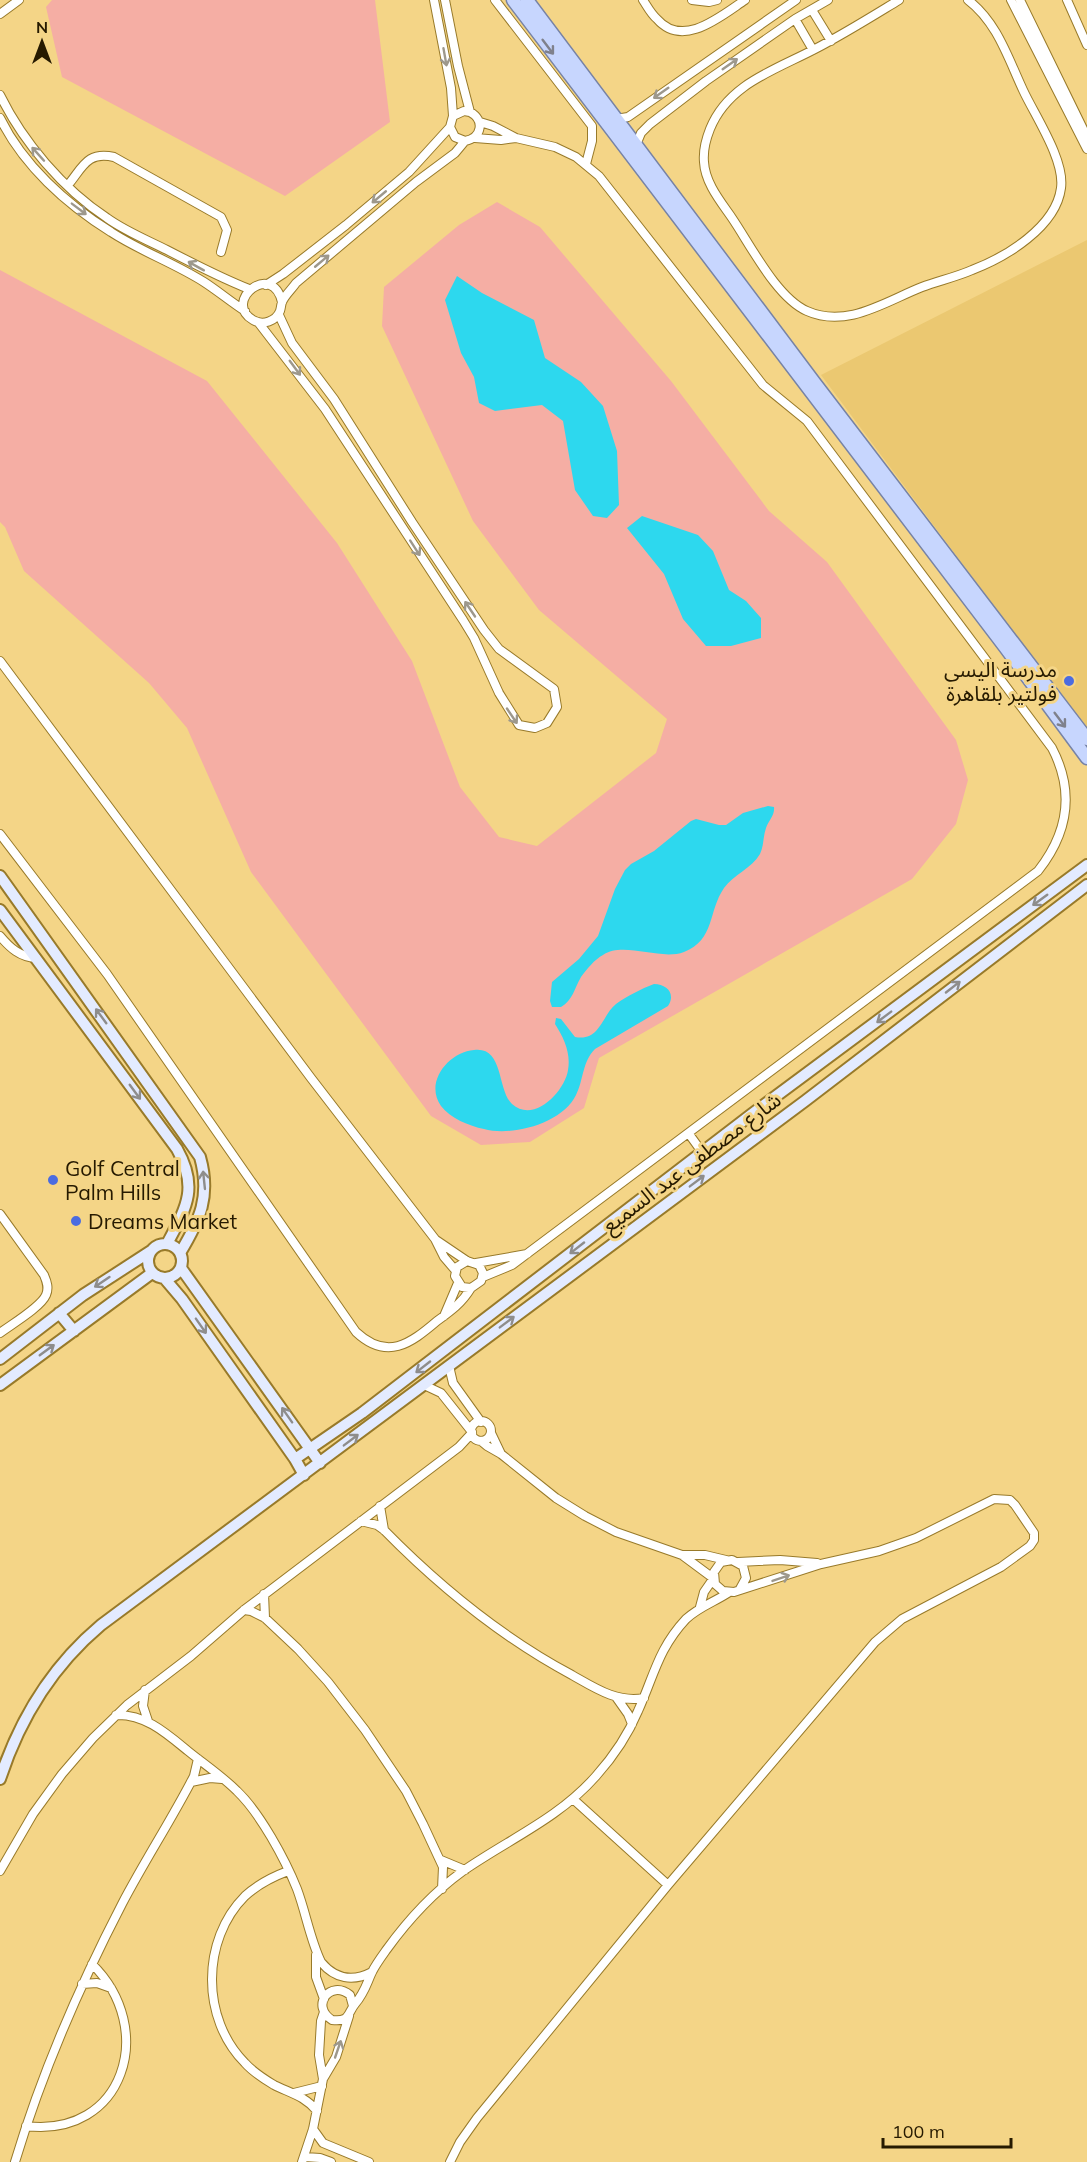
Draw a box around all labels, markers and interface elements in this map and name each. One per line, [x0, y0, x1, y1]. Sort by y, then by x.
north arrow [12, 12, 72, 72]
text: N [36, 17, 48, 37]
one-way arrow [542, 38, 555, 54]
one-way arrow [440, 47, 451, 67]
one-way arrow [722, 58, 738, 70]
one-way arrow [654, 87, 670, 99]
one-way arrow [31, 147, 45, 162]
one-way arrow [371, 191, 387, 204]
one-way arrow [70, 203, 86, 215]
one-way arrow [314, 254, 330, 267]
one-way arrow [188, 260, 205, 272]
one-way arrow [288, 360, 301, 376]
one-way arrow [408, 539, 421, 556]
one-way arrow [464, 602, 476, 618]
place label: مدرسة اليسي فولتير بلقاهرة [944, 656, 1057, 706]
marker: مدرسة اليسي فولتير بلقاهرة [1062, 674, 1076, 688]
one-way arrow [506, 707, 519, 724]
one-way arrow [1053, 712, 1066, 728]
one-way arrow [1032, 894, 1048, 906]
one-way arrow [945, 980, 961, 993]
one-way arrow [95, 1009, 107, 1025]
one-way arrow [876, 1010, 892, 1023]
one-way arrow [129, 1084, 141, 1100]
street label: شارع مصطفى عبد السميع [596, 1086, 787, 1240]
place label: Golf Central Palm Hills [65, 1155, 180, 1205]
one-way arrow [198, 1170, 209, 1190]
marker: Golf Central Palm Hills [46, 1173, 60, 1187]
one-way arrow [689, 1175, 705, 1187]
place label: Dreams Market [88, 1208, 237, 1234]
marker: Dreams Market [69, 1214, 83, 1228]
one-way arrow [570, 1242, 586, 1254]
one-way arrow [94, 1277, 111, 1289]
one-way arrow [499, 1316, 515, 1329]
one-way arrow [195, 1317, 207, 1333]
one-way arrow [39, 1344, 55, 1356]
one-way arrow [415, 1360, 431, 1373]
one-way arrow [280, 1407, 293, 1423]
one-way arrow [343, 1433, 359, 1446]
one-way arrow [771, 1571, 790, 1582]
one-way arrow [334, 2040, 345, 2059]
scale bar [883, 2111, 1010, 2149]
text: 100 m [892, 2120, 945, 2143]

